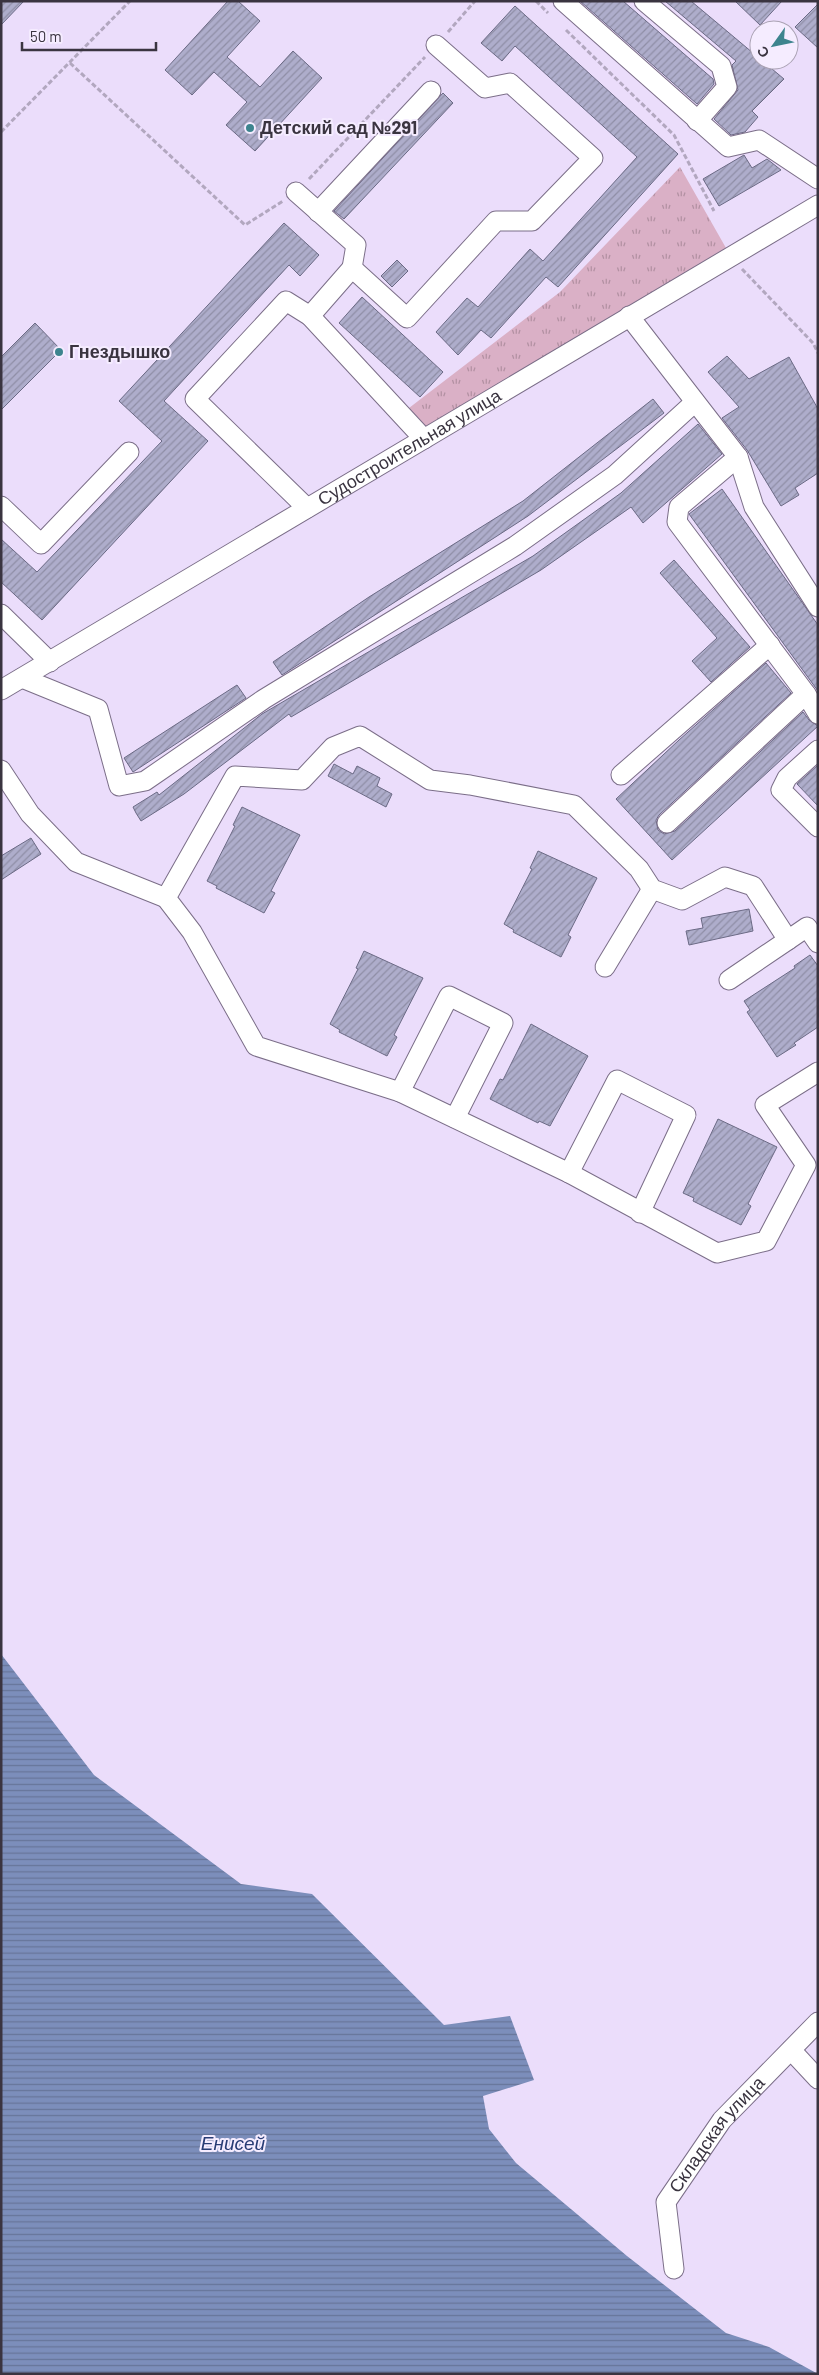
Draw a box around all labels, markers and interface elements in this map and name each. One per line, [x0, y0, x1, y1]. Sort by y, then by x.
scale bar [22, 20, 156, 52]
north arrow [749, 20, 799, 70]
text: 50 m [30, 27, 62, 45]
text: С [753, 43, 773, 61]
place label: Детский сад №291 [260, 116, 417, 138]
marker: Детский сад №291 [244, 122, 256, 134]
place label: Гнездышко [69, 340, 170, 362]
marker: Гнездышко [53, 346, 65, 358]
street label: Судостроительная улица [313, 383, 505, 510]
street label: Складская улица [664, 2071, 769, 2197]
water label: Енисей [201, 2131, 266, 2154]

